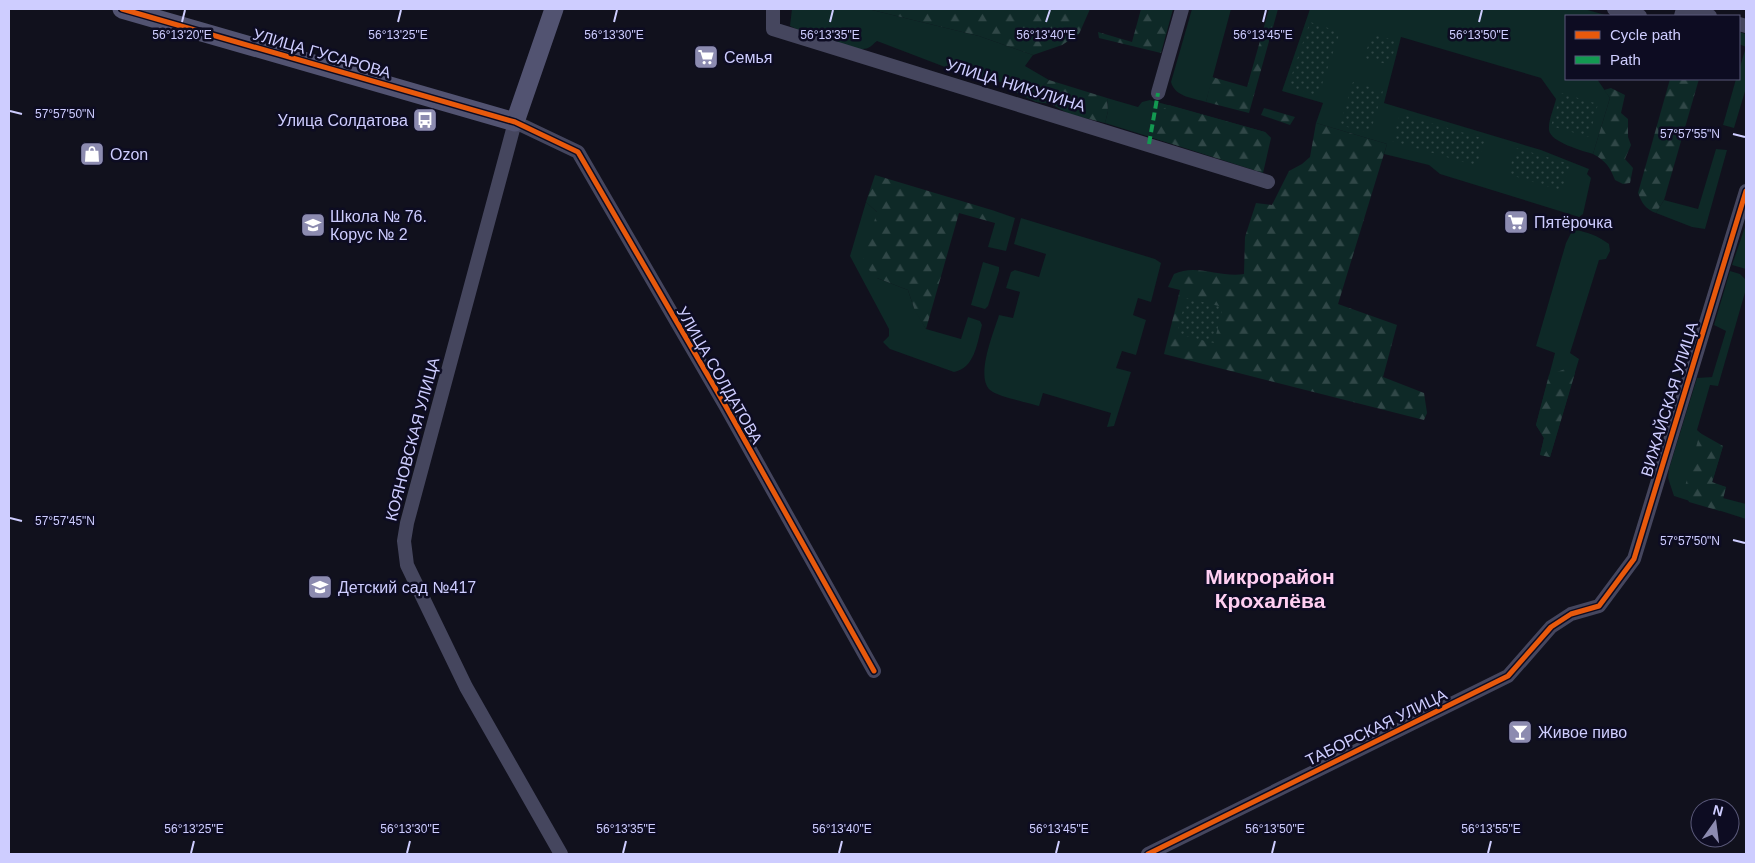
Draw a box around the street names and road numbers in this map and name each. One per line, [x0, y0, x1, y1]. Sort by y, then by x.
street label: УЛИЦА ГУСАРОВА [251, 26, 393, 81]
street label: УЛИЦА НИКУЛИНА [944, 56, 1088, 115]
street label: УЛИЦА СОЛДАТОВА [673, 304, 766, 447]
street label: ВИЖАЙСКАЯ УЛИЦА [1637, 319, 1701, 479]
street label: КОЯНОВСКАЯ УЛИЦА [382, 355, 443, 523]
street label: ТАБОРСКАЯ УЛИЦА [1303, 686, 1450, 769]

